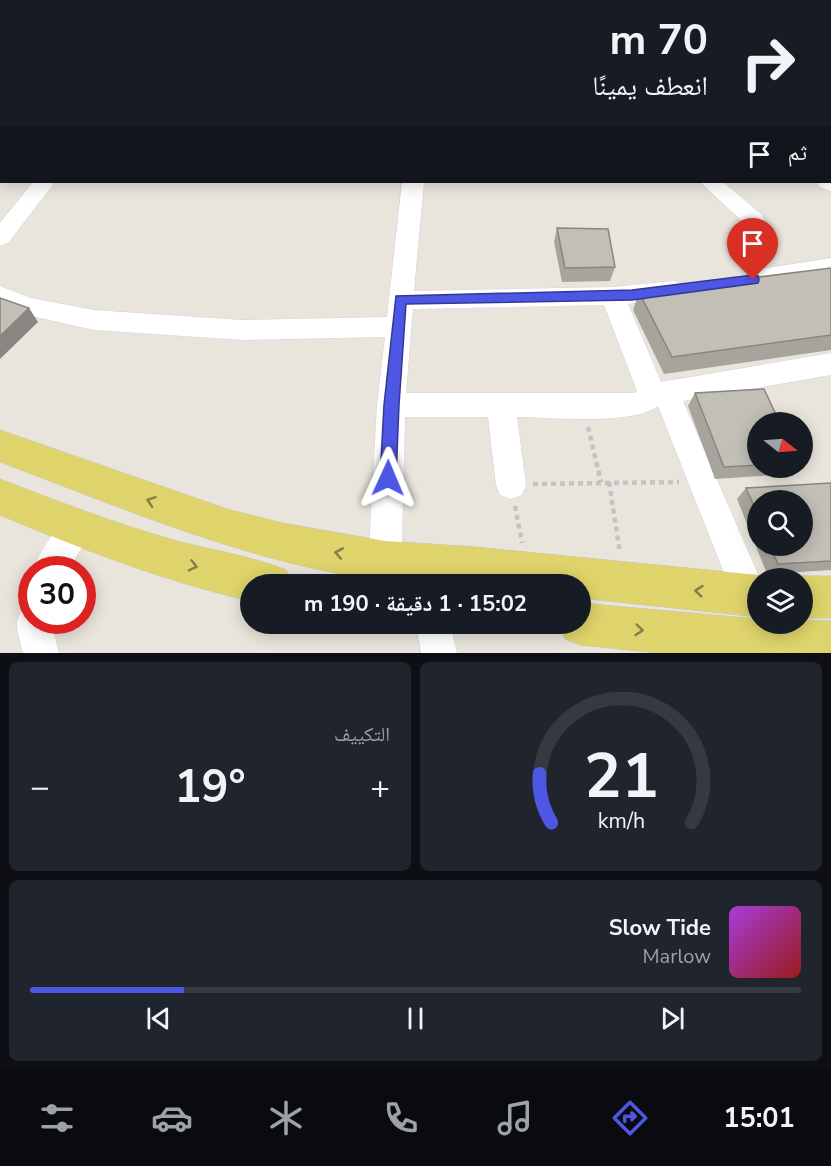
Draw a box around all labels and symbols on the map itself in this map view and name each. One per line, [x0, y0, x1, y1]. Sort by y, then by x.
pin [727, 218, 778, 280]
north arrow [747, 412, 813, 478]
position arrow [356, 446, 420, 510]
one-way arrow [146, 496, 157, 509]
one-way arrow [334, 547, 343, 559]
speed limit sign: 30 [18, 556, 96, 634]
one-way arrow [187, 559, 198, 571]
one-way arrow [695, 585, 704, 598]
one-way arrow [634, 623, 643, 636]

